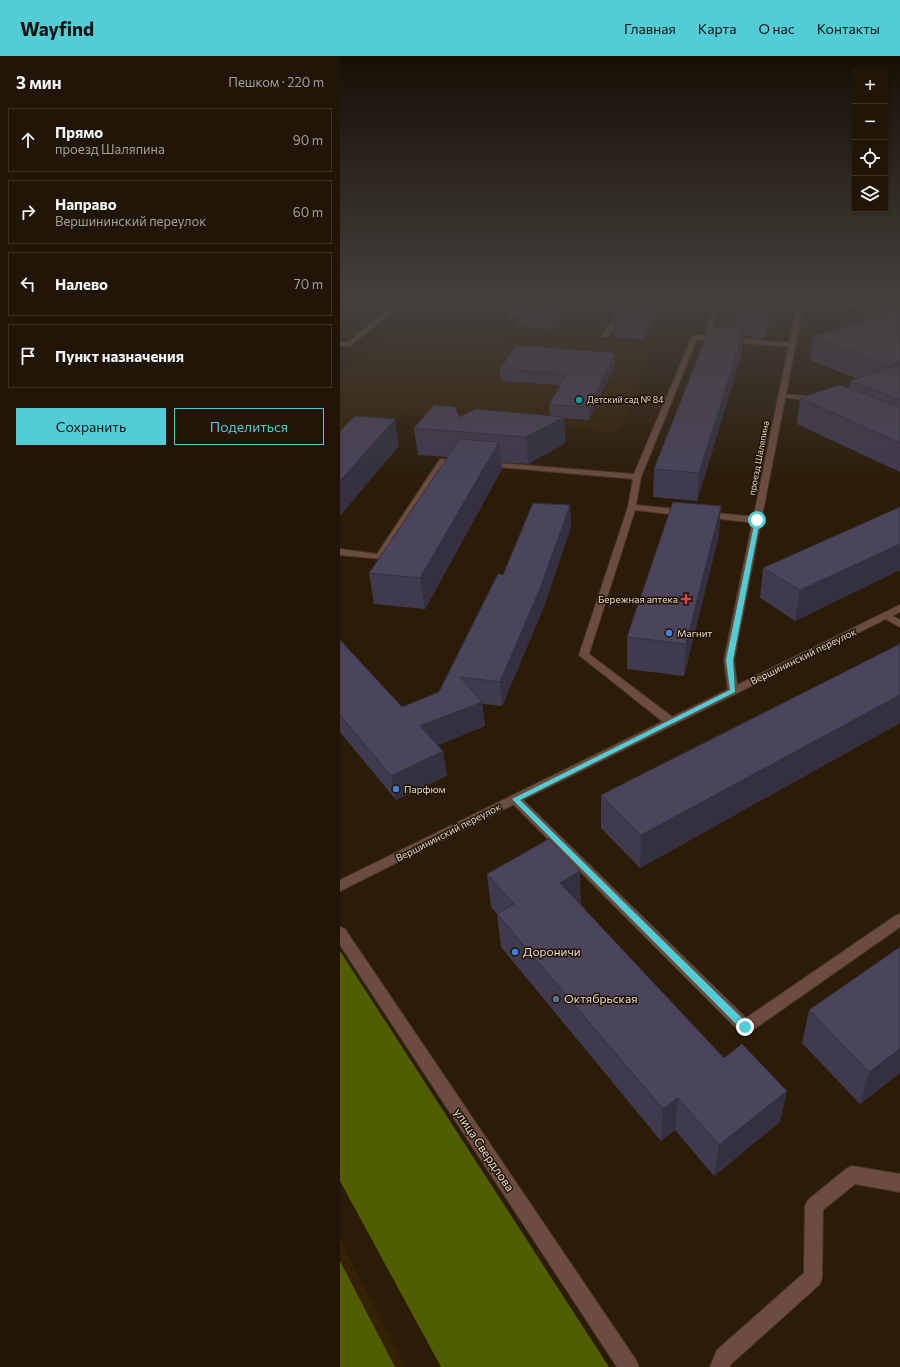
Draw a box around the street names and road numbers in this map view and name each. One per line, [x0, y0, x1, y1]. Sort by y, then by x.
street label: проезд Шаляпина [746, 419, 771, 496]
street label: Вершининский переулок [748, 625, 858, 687]
street label: Вершининский переулок [393, 800, 503, 864]
street label: улица Свердлова [452, 1105, 518, 1194]

